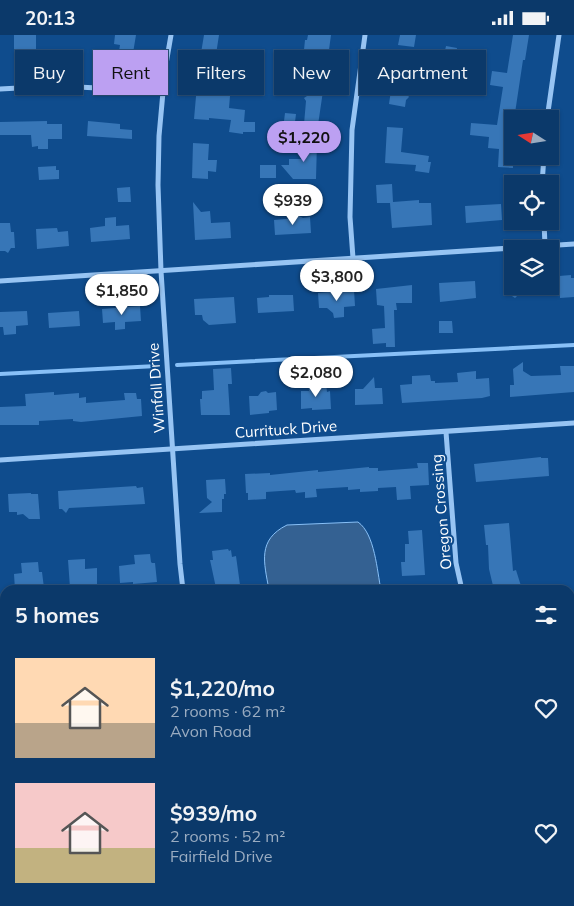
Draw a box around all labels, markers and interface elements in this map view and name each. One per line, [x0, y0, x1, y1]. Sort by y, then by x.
text: 20:13 [25, 6, 75, 30]
chip: Buy [15, 50, 83, 95]
chip: Rent [93, 50, 168, 95]
chip: Filters [178, 50, 264, 95]
chip: New [274, 50, 349, 95]
chip: Apartment [359, 50, 486, 95]
north arrow [504, 110, 559, 165]
map controls [504, 110, 559, 295]
pin: $1,220 [263, 121, 345, 163]
text: $1,220 [278, 127, 330, 147]
button: locate [504, 175, 559, 230]
pin: $939 [263, 183, 323, 226]
text: $939 [274, 190, 312, 210]
button: layers [504, 240, 559, 295]
pin: $3,800 [296, 259, 378, 302]
text: $3,800 [311, 266, 363, 286]
pin: $1,850 [81, 273, 163, 316]
text: $1,850 [96, 280, 148, 300]
street label: Winfall Drive [143, 342, 169, 434]
pin: $2,080 [275, 355, 357, 398]
text: $2,080 [290, 362, 342, 382]
street label: Currituck Drive [234, 416, 338, 442]
street label: Oregon Crossing [426, 453, 456, 571]
icon: filters [532, 601, 560, 629]
text: 5 homes [15, 602, 99, 628]
text: $1,220/mo [170, 675, 275, 701]
icon: home [55, 678, 115, 738]
icon: heart [532, 694, 560, 722]
text: 2 rooms · 62 m² [170, 701, 285, 721]
text: Avon Road [170, 721, 252, 741]
text: $939/mo [170, 800, 257, 826]
icon: home [55, 803, 115, 863]
icon: heart [532, 819, 560, 847]
text: 2 rooms · 52 m² [170, 826, 285, 846]
text: Fairfield Drive [170, 846, 272, 866]

